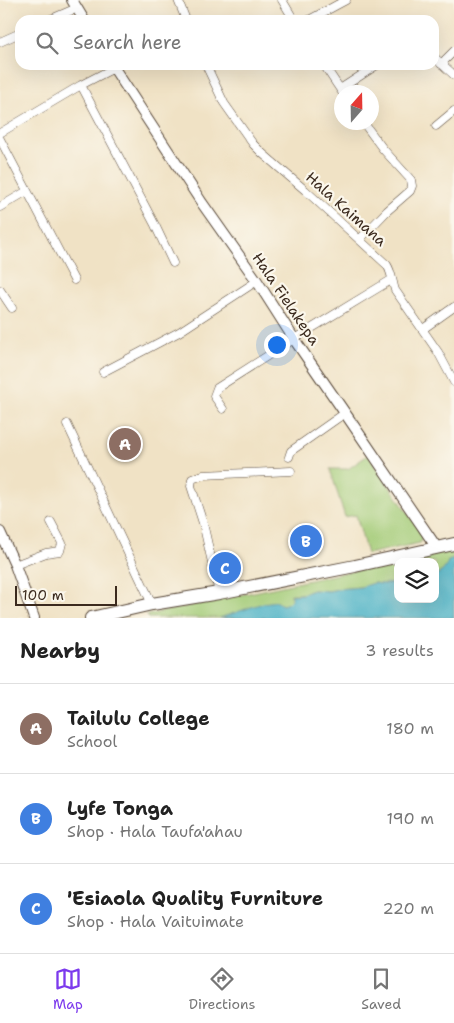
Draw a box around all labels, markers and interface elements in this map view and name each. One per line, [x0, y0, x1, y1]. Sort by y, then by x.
search box [15, 15, 439, 70]
icon: search [33, 29, 61, 57]
text: Search here [73, 30, 182, 55]
north arrow [334, 85, 379, 130]
street label: Hala Kaimana [301, 167, 391, 251]
street label: Hala Fielakepa [248, 249, 325, 350]
your location [264, 332, 290, 358]
pin: A [109, 425, 141, 463]
pin: B [290, 522, 322, 560]
pin: C [209, 549, 241, 587]
map controls [394, 558, 439, 603]
button: layers [394, 558, 439, 603]
scale bar [15, 583, 118, 606]
text: 100 m [22, 586, 64, 604]
text: Nearby [20, 637, 100, 665]
text: 3 results [365, 640, 434, 661]
text: Tailulu College [67, 706, 210, 731]
text: A [30, 718, 42, 739]
text: 180 m [386, 718, 434, 739]
text: School [67, 731, 117, 752]
text: Lyfe Tonga [67, 796, 173, 821]
text: B [31, 808, 41, 829]
text: 190 m [387, 808, 434, 829]
text: Shop · Hala Taufa'ahau [67, 821, 243, 842]
text: 'Esiaola Quality Furniture [67, 886, 323, 911]
text: C [31, 898, 41, 919]
text: 220 m [382, 898, 434, 919]
text: Shop · Hala Vaituimate [67, 911, 244, 932]
tab: Map [53, 965, 83, 1013]
tab: Directions [189, 965, 255, 1013]
tab: Saved [361, 965, 401, 1013]

